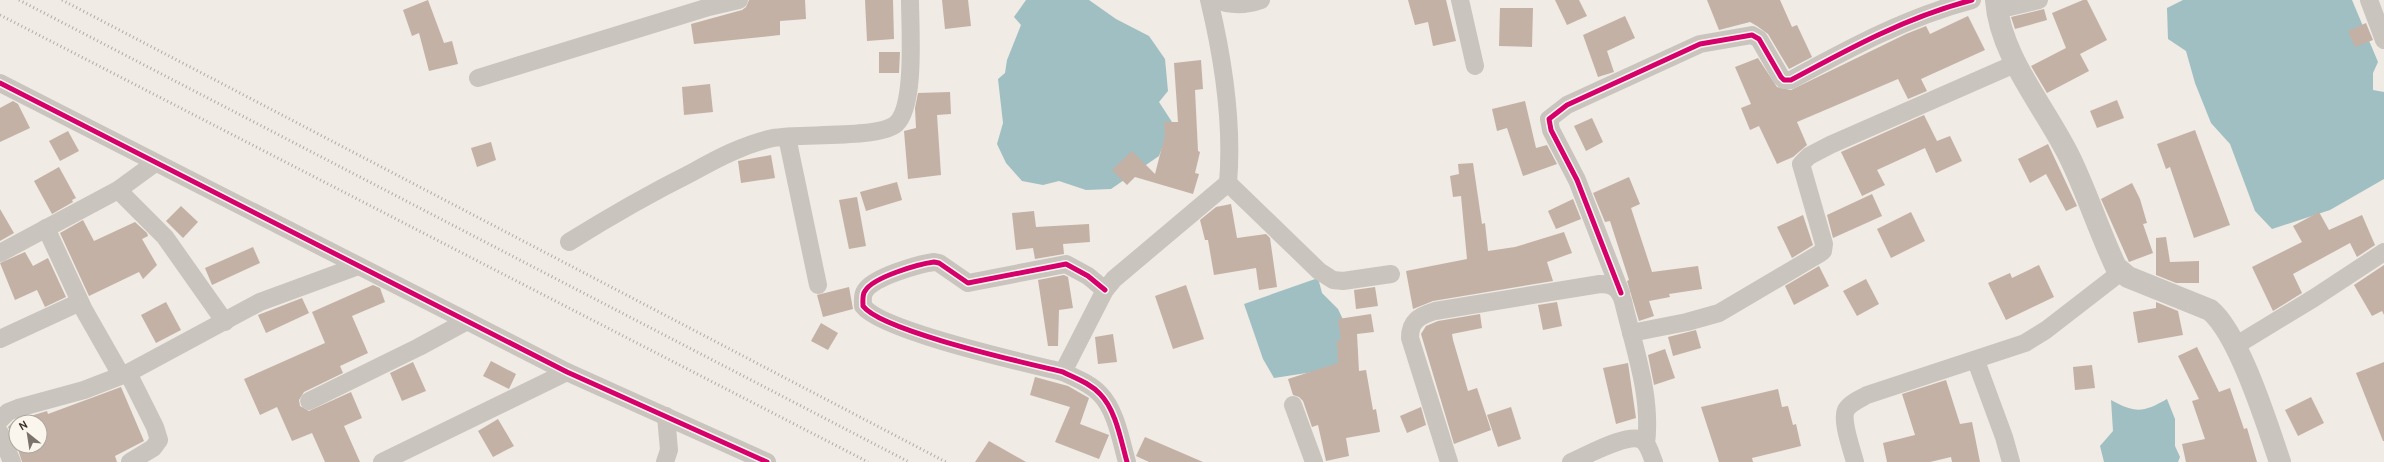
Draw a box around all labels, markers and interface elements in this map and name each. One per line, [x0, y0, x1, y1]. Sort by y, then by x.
north arrow [8, 414, 48, 454]
text: N [16, 417, 30, 433]

